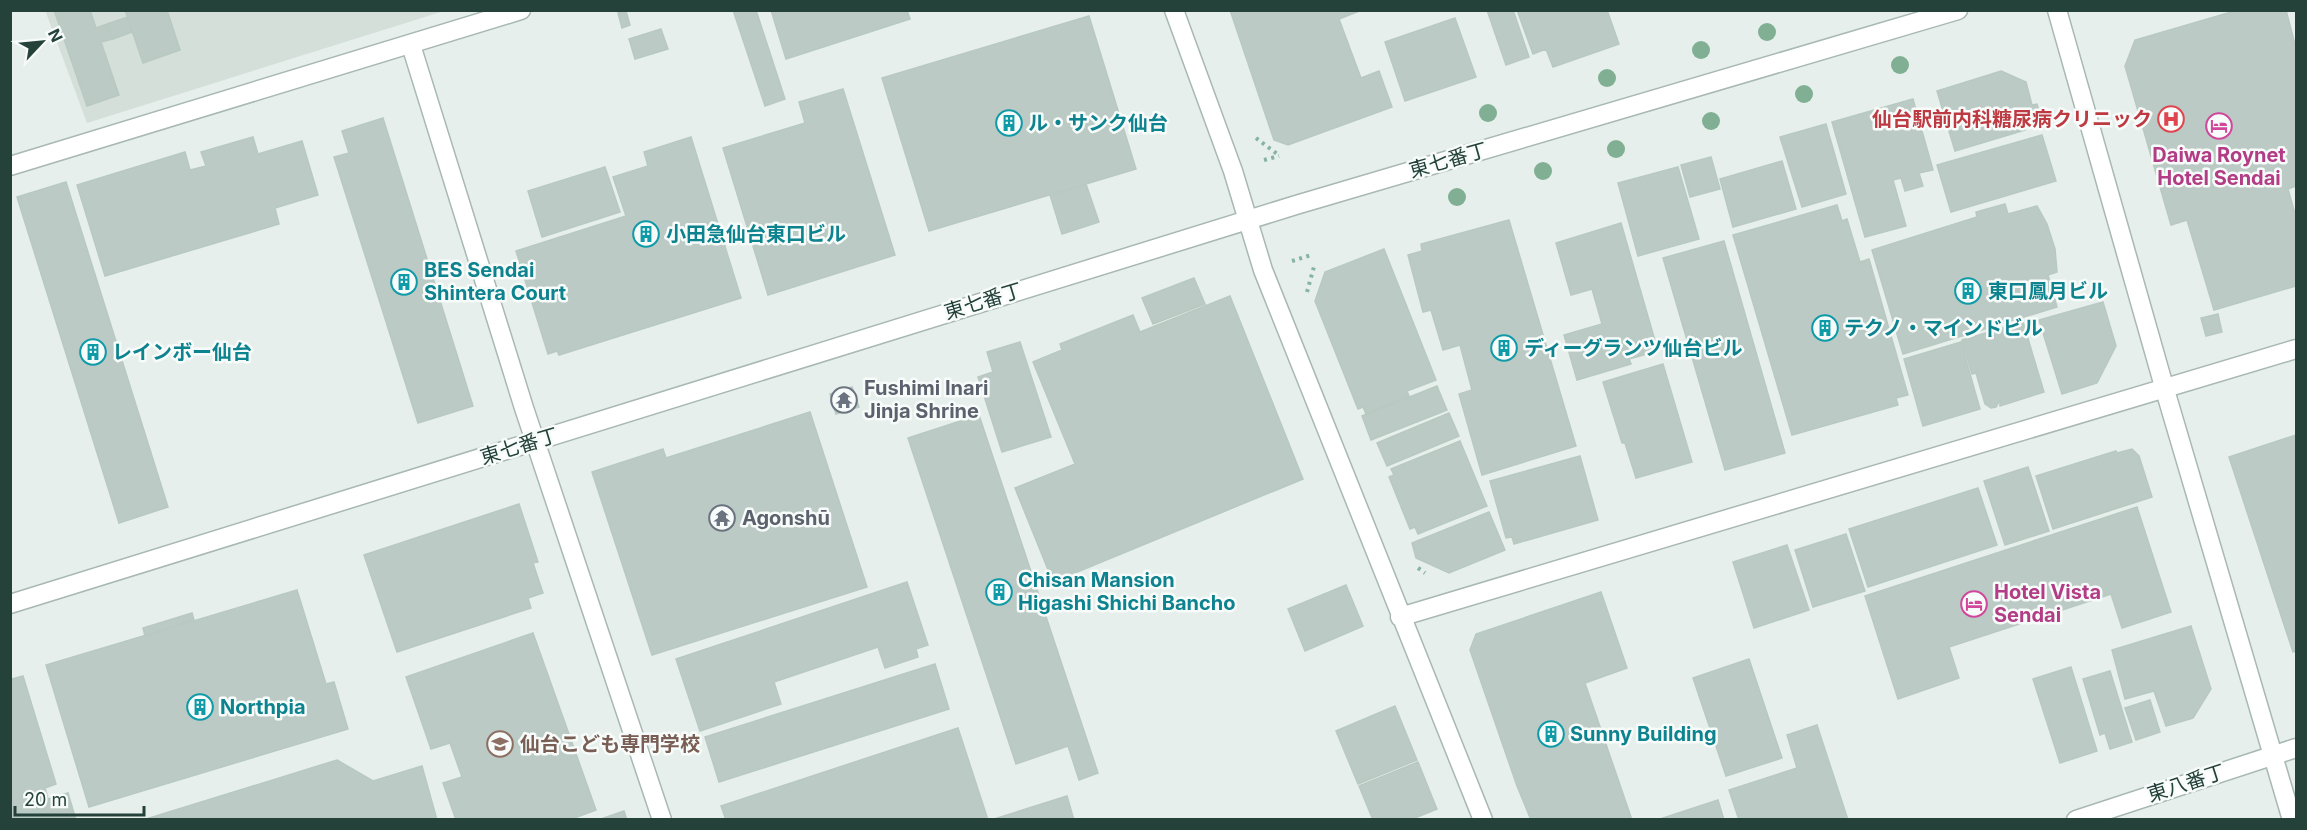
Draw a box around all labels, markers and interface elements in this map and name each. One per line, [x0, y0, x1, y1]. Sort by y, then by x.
north arrow [12, 12, 72, 72]
text: N [44, 26, 67, 45]
hospital icon: 仙台駅前内科糖尿病クリニック [2156, 104, 2186, 134]
place label: 仙台駅前内科糖尿病クリニック [1872, 107, 2152, 131]
building icon: ル・サンク仙台 [994, 108, 1024, 138]
place label: ル・サンク仙台 [1028, 111, 1168, 135]
hotel icon: Daiwa Roynet Hotel Sendai [2204, 111, 2234, 141]
street label: 東七番丁 [1406, 137, 1490, 183]
place label: Daiwa Roynet Hotel Sendai [2152, 143, 2286, 190]
building icon: 小田急仙台東口ビル [631, 219, 661, 249]
place label: 小田急仙台東口ビル [666, 222, 846, 246]
place label: BES Sendai Shintera Court [424, 258, 566, 305]
building icon: BES Sendai Shintera Court [389, 267, 419, 297]
building icon: 東口鳳月ビル [1953, 276, 1983, 306]
street label: 東七番丁 [941, 278, 1025, 324]
place label: 東口鳳月ビル [1988, 279, 2108, 303]
building icon: テクノ・マインドビル [1810, 313, 1840, 343]
place label: テクノ・マインドビル [1844, 316, 2043, 340]
building icon: ディーグランツ仙台ビル [1489, 333, 1519, 363]
place label: ディーグランツ仙台ビル [1524, 336, 1743, 360]
building icon: レインボー仙台 [78, 337, 108, 367]
place label: レインボー仙台 [112, 340, 252, 364]
place label: Fushimi Inari Jinja Shrine [864, 376, 988, 423]
temple icon: Fushimi Inari Jinja Shrine [829, 385, 859, 415]
street label: 東七番丁 [477, 423, 561, 469]
temple icon: Agonshū [707, 503, 737, 533]
place label: Agonshū [742, 506, 830, 530]
place label: Chisan Mansion Higashi Shichi Bancho [1018, 568, 1236, 615]
building icon: Chisan Mansion Higashi Shichi Bancho [984, 577, 1014, 607]
place label: Hotel Vista Sendai [1994, 580, 2101, 627]
hotel icon: Hotel Vista Sendai [1959, 589, 1989, 619]
building icon: Northpia [185, 692, 215, 722]
place label: Northpia [220, 695, 306, 719]
building icon: Sunny Building [1536, 719, 1566, 749]
place label: Sunny Building [1570, 722, 1717, 746]
school or university icon: 仙台こども専門学校 [485, 729, 515, 759]
place label: 仙台こども専門学校 [520, 732, 700, 756]
street label: 東八番丁 [2144, 759, 2228, 807]
scale bar [15, 779, 144, 817]
text: 20 m [24, 789, 67, 810]

